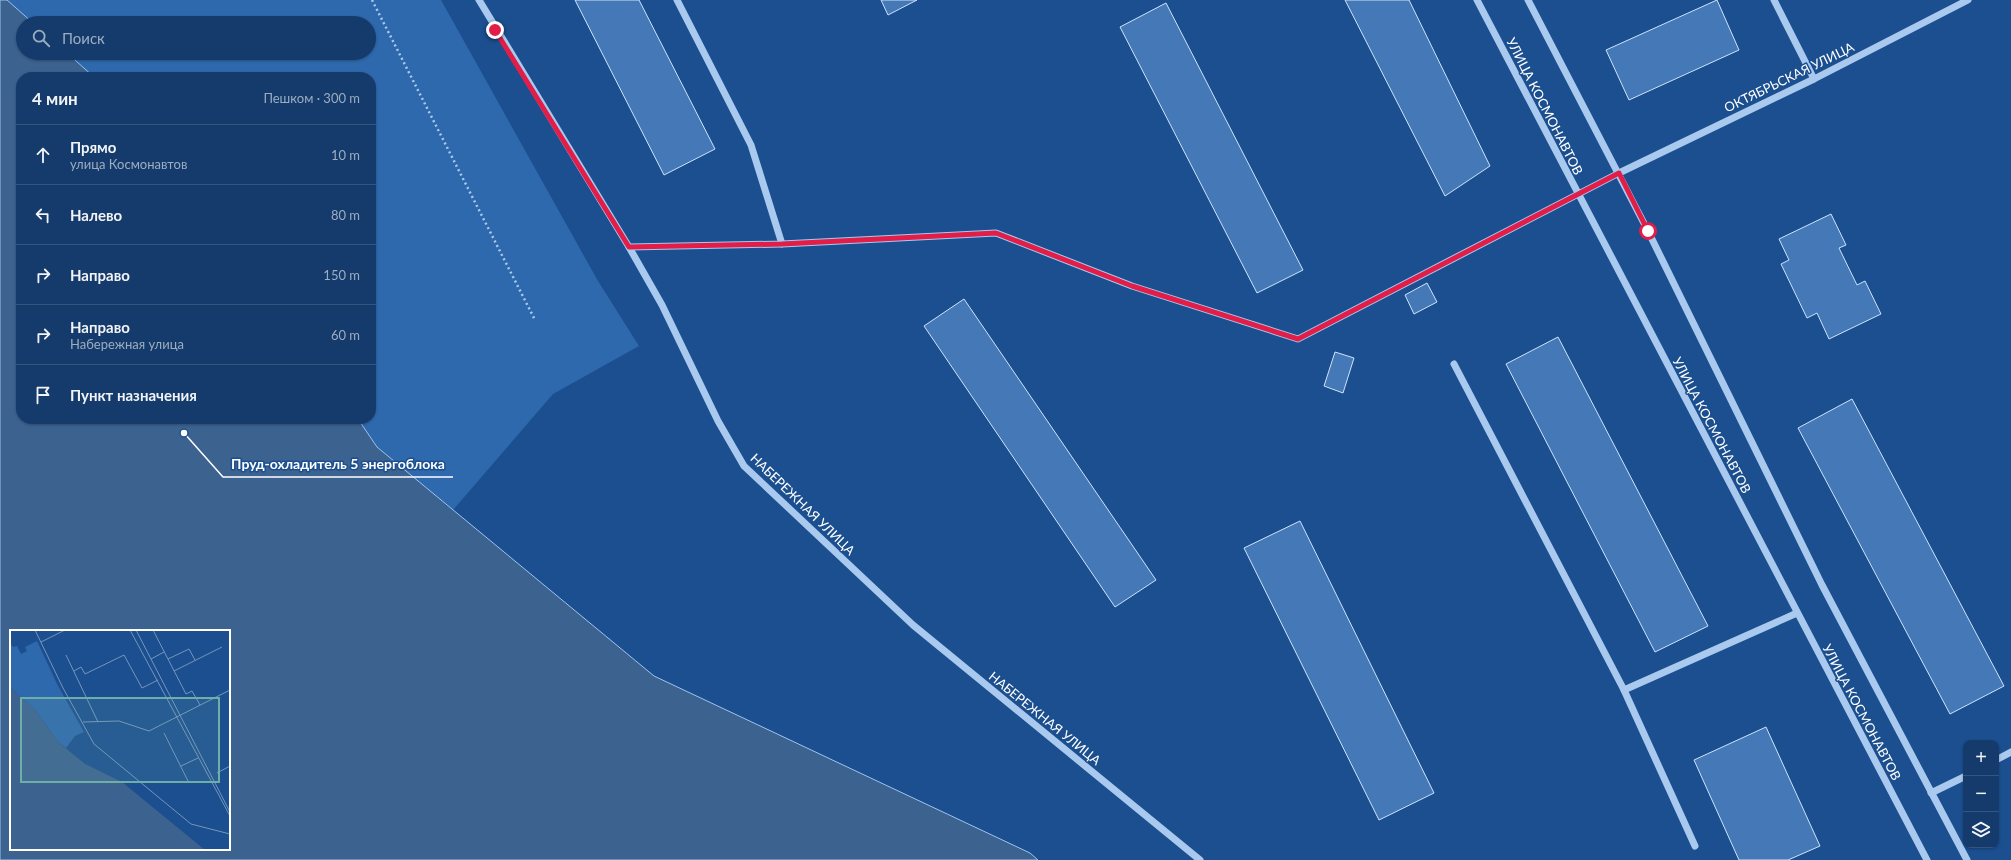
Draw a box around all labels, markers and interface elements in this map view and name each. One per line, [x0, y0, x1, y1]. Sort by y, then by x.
search box [16, 16, 376, 60]
route end [486, 21, 504, 39]
icon: search [30, 27, 52, 49]
text: Поиск [62, 29, 105, 47]
street label: УЛИЦА КОСМОНАВТОВ [1503, 35, 1587, 177]
street label: ОКТЯБРЬСКАЯ УЛИЦА [1721, 38, 1857, 115]
text: 4 мин [32, 88, 78, 109]
text: Пешком · 300 m [263, 90, 360, 106]
text: Прямо [70, 138, 116, 156]
icon: ahead [32, 144, 54, 166]
text: 10 m [331, 147, 360, 163]
text: улица Космонавтов [70, 156, 187, 172]
icon: left [32, 204, 54, 226]
text: Налево [70, 206, 122, 224]
text: 80 m [331, 207, 360, 223]
route start [1639, 222, 1657, 240]
icon: right [32, 264, 54, 286]
text: Направо [70, 266, 130, 284]
text: 150 m [323, 267, 360, 283]
text: Направо [70, 318, 130, 336]
icon: right [32, 324, 54, 346]
text: 60 m [331, 327, 360, 343]
text: Набережная улица [70, 336, 184, 352]
street label: УЛИЦА КОСМОНАВТОВ [1669, 354, 1755, 496]
icon: arrive [32, 384, 54, 406]
text: Пункт назначения [70, 386, 197, 404]
street label: НАБЕРЕЖНАЯ УЛИЦА [747, 450, 859, 558]
callout: Пруд-охладитель 5 энергоблока [223, 451, 453, 477]
text: Пруд-охладитель 5 энергоблока [231, 455, 445, 472]
inset map [10, 630, 230, 850]
street label: УЛИЦА КОСМОНАВТОВ [1819, 641, 1905, 783]
street label: НАБЕРЕЖНАЯ УЛИЦА [986, 668, 1104, 768]
map controls [1963, 740, 1999, 848]
button: + [1963, 740, 1999, 776]
button: − [1963, 776, 1999, 812]
button: layers [1963, 812, 1999, 848]

